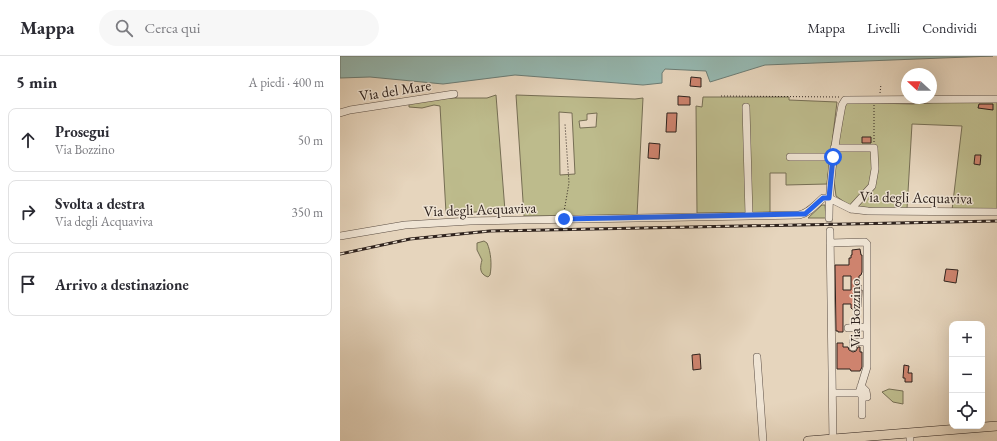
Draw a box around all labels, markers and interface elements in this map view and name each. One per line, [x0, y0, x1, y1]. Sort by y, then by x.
search box [99, 10, 379, 46]
text: Mappa [20, 15, 75, 40]
icon: search [113, 17, 135, 39]
text: Cerca qui [145, 18, 200, 37]
text: Mappa [807, 19, 845, 37]
text: Livelli [867, 19, 900, 37]
text: Condividi [922, 19, 977, 37]
north arrow [901, 68, 937, 104]
text: 5 min [16, 71, 57, 93]
text: A piedi · 400 m [249, 74, 324, 91]
street label: Via del Mare [358, 75, 432, 105]
text: Prosegui [55, 122, 110, 141]
icon: ahead [17, 129, 39, 151]
text: 50 m [298, 132, 323, 149]
text: Via Bozzino [55, 141, 115, 158]
route start [824, 148, 842, 166]
street label: Via degli Acquaviva [859, 187, 973, 207]
text: Svolta a destra [55, 194, 145, 213]
street label: Via degli Acquaviva [423, 198, 537, 220]
icon: right [17, 201, 39, 223]
text: 350 m [292, 204, 323, 221]
route end [555, 210, 573, 228]
text: Via degli Acquaviva [55, 213, 153, 230]
icon: arrive [17, 273, 39, 295]
text: Arrivo a destinazione [55, 275, 189, 294]
street label: Via Bozzino [845, 279, 864, 347]
map controls [949, 321, 985, 429]
button: + [949, 321, 985, 357]
button: − [949, 357, 985, 393]
button: locate [949, 393, 985, 429]

